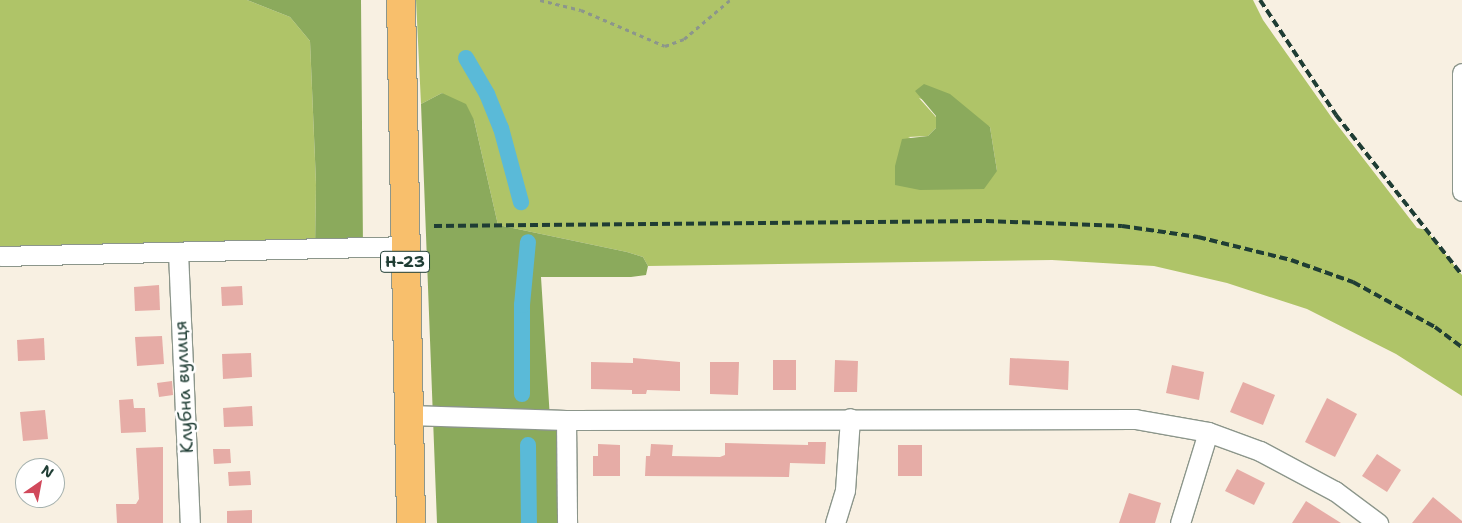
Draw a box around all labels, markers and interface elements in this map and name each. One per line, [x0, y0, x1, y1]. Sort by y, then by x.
road number: Н-23 [380, 248, 430, 276]
street label: Клубна вулиця [170, 320, 198, 454]
north arrow [15, 458, 65, 508]
text: N [38, 461, 57, 482]

